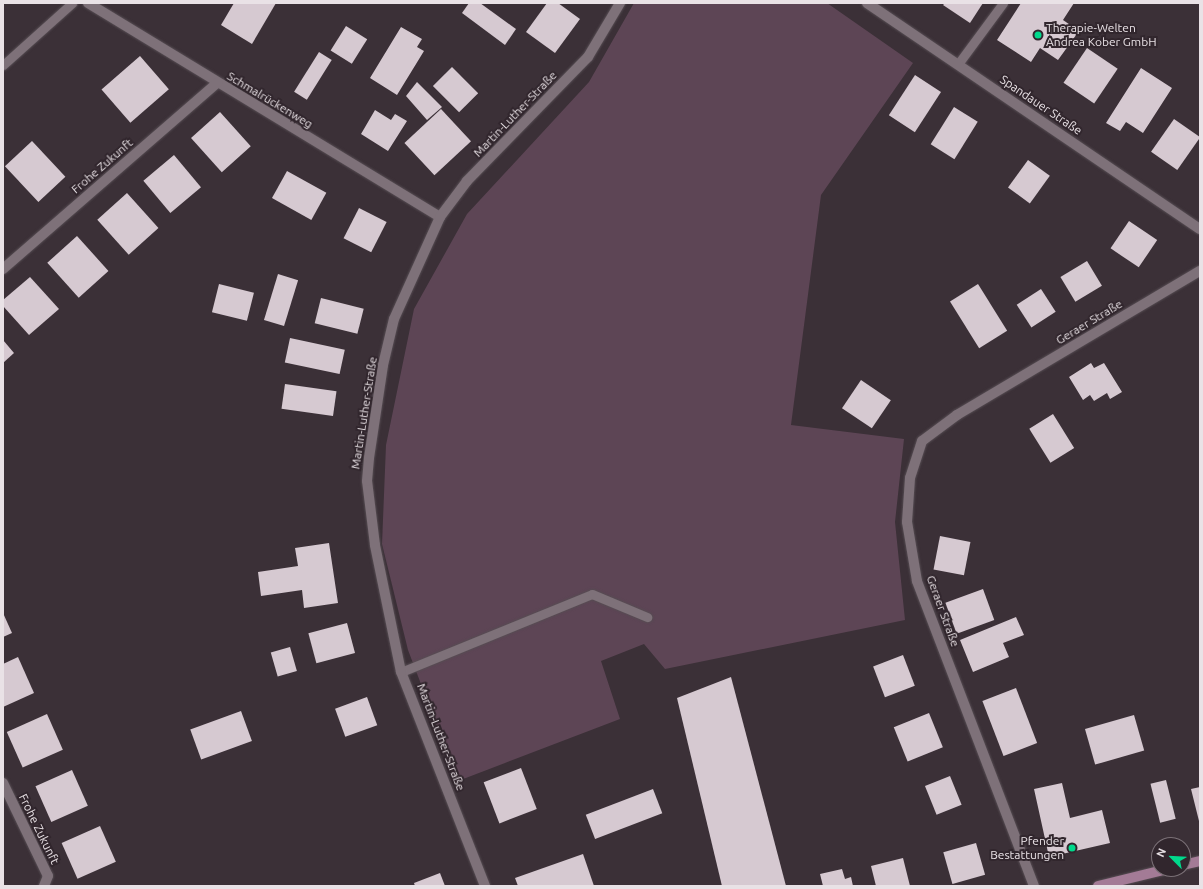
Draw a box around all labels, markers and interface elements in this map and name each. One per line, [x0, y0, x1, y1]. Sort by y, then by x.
place label: Therapie-Welten Andrea Kober GmbH [1046, 21, 1157, 49]
marker: Therapie-Welten Andrea Kober GmbH [1033, 30, 1043, 40]
street label: Martin-Luther-Straße [470, 68, 560, 160]
street label: Schmalrückenweg [224, 69, 316, 131]
street label: Spandauer Straße [997, 72, 1085, 138]
street label: Frohe Zukunft [68, 135, 136, 197]
street label: Geraer Straße [1053, 297, 1125, 347]
street label: Martin-Luther-Straße [348, 356, 380, 470]
street label: Geraer Straße [923, 573, 963, 649]
street label: Martin-Luther-Straße [414, 681, 468, 793]
street label: Frohe Zukunft [16, 791, 62, 867]
place label: Pfender Bestattungen [990, 834, 1064, 862]
north arrow [1151, 837, 1191, 877]
marker: Pfender Bestattungen [1067, 843, 1077, 853]
text: N [1154, 846, 1168, 859]

